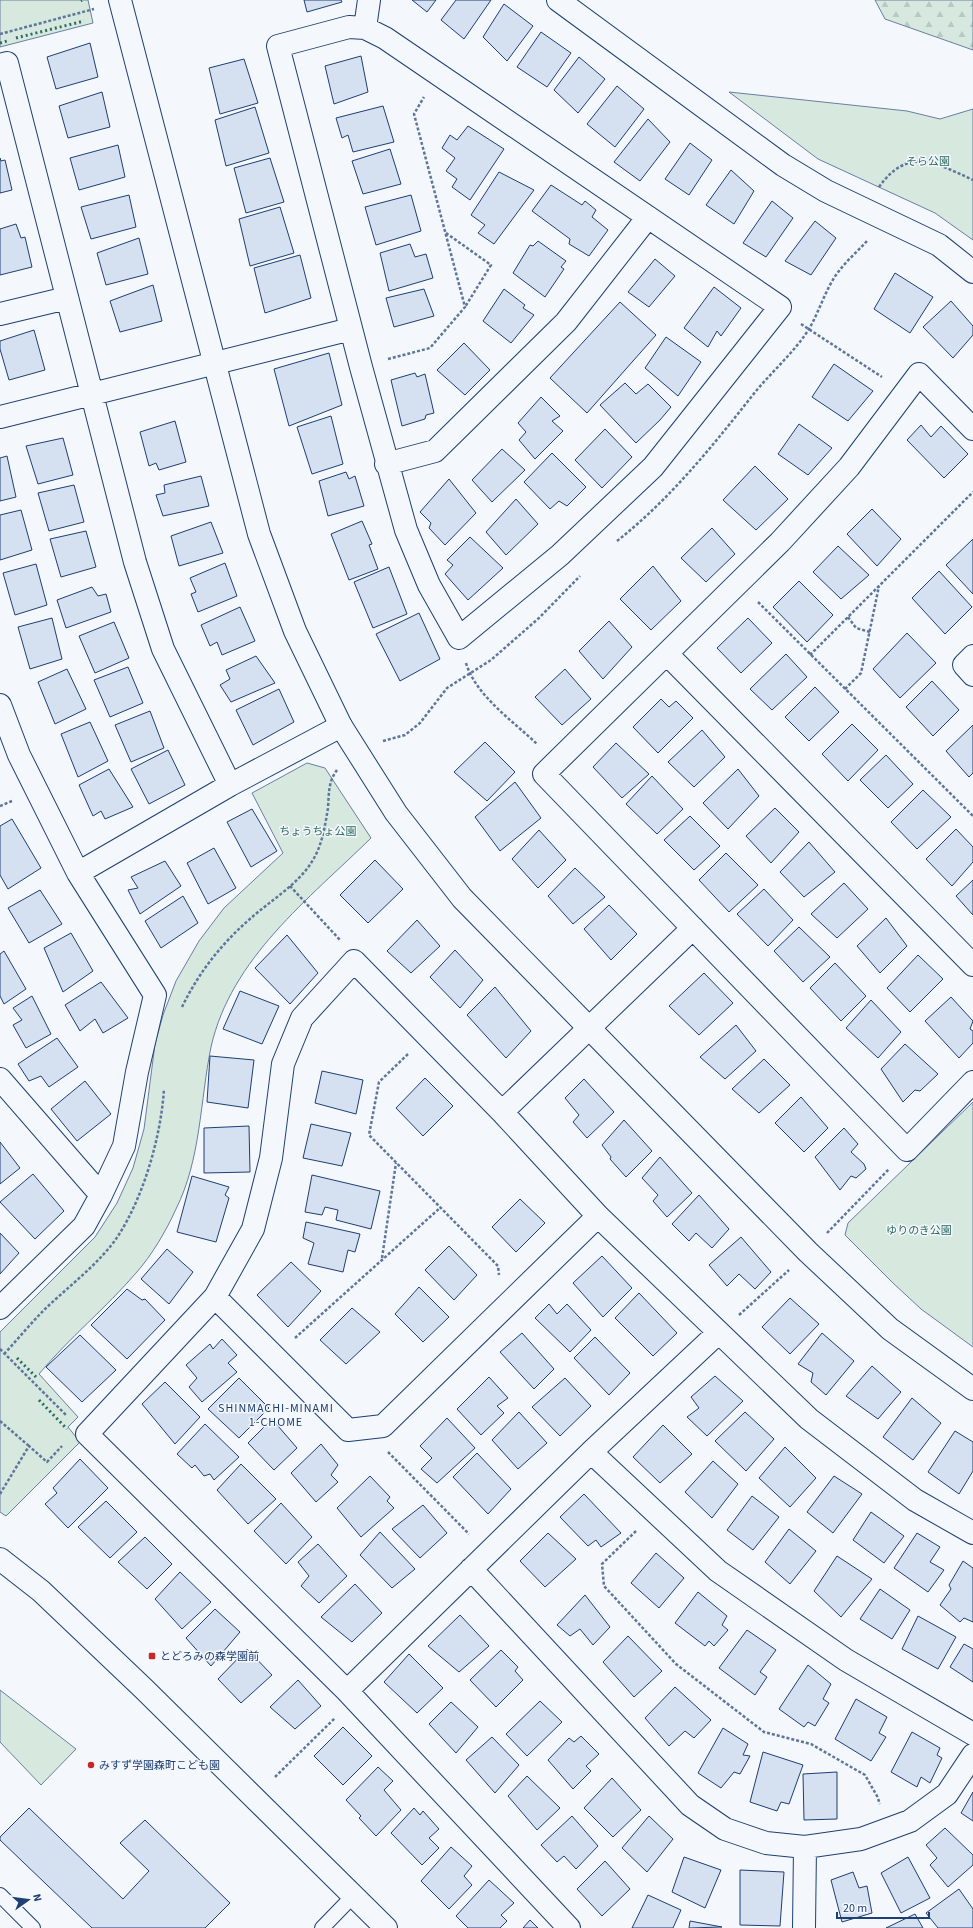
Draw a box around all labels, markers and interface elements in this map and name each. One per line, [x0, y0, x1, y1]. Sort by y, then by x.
park label: そら公園 [906, 154, 950, 169]
park label: ちょうちょ公園 [280, 824, 357, 839]
park label: ゆりのき公園 [886, 1223, 952, 1238]
district label: SHINMACHI-MINAMI 1-CHOME [218, 1400, 334, 1431]
place label: とどろみの森学園前 [160, 1649, 259, 1664]
marker: とどろみの森学園前 [147, 1651, 157, 1661]
place label: みすず学園森町こども園 [99, 1758, 220, 1773]
marker: みすず学園森町こども園 [86, 1760, 96, 1770]
north arrow [8, 1880, 48, 1920]
text: N [29, 1892, 45, 1903]
scale bar [837, 1894, 929, 1920]
text: 20 m [843, 1900, 867, 1917]

